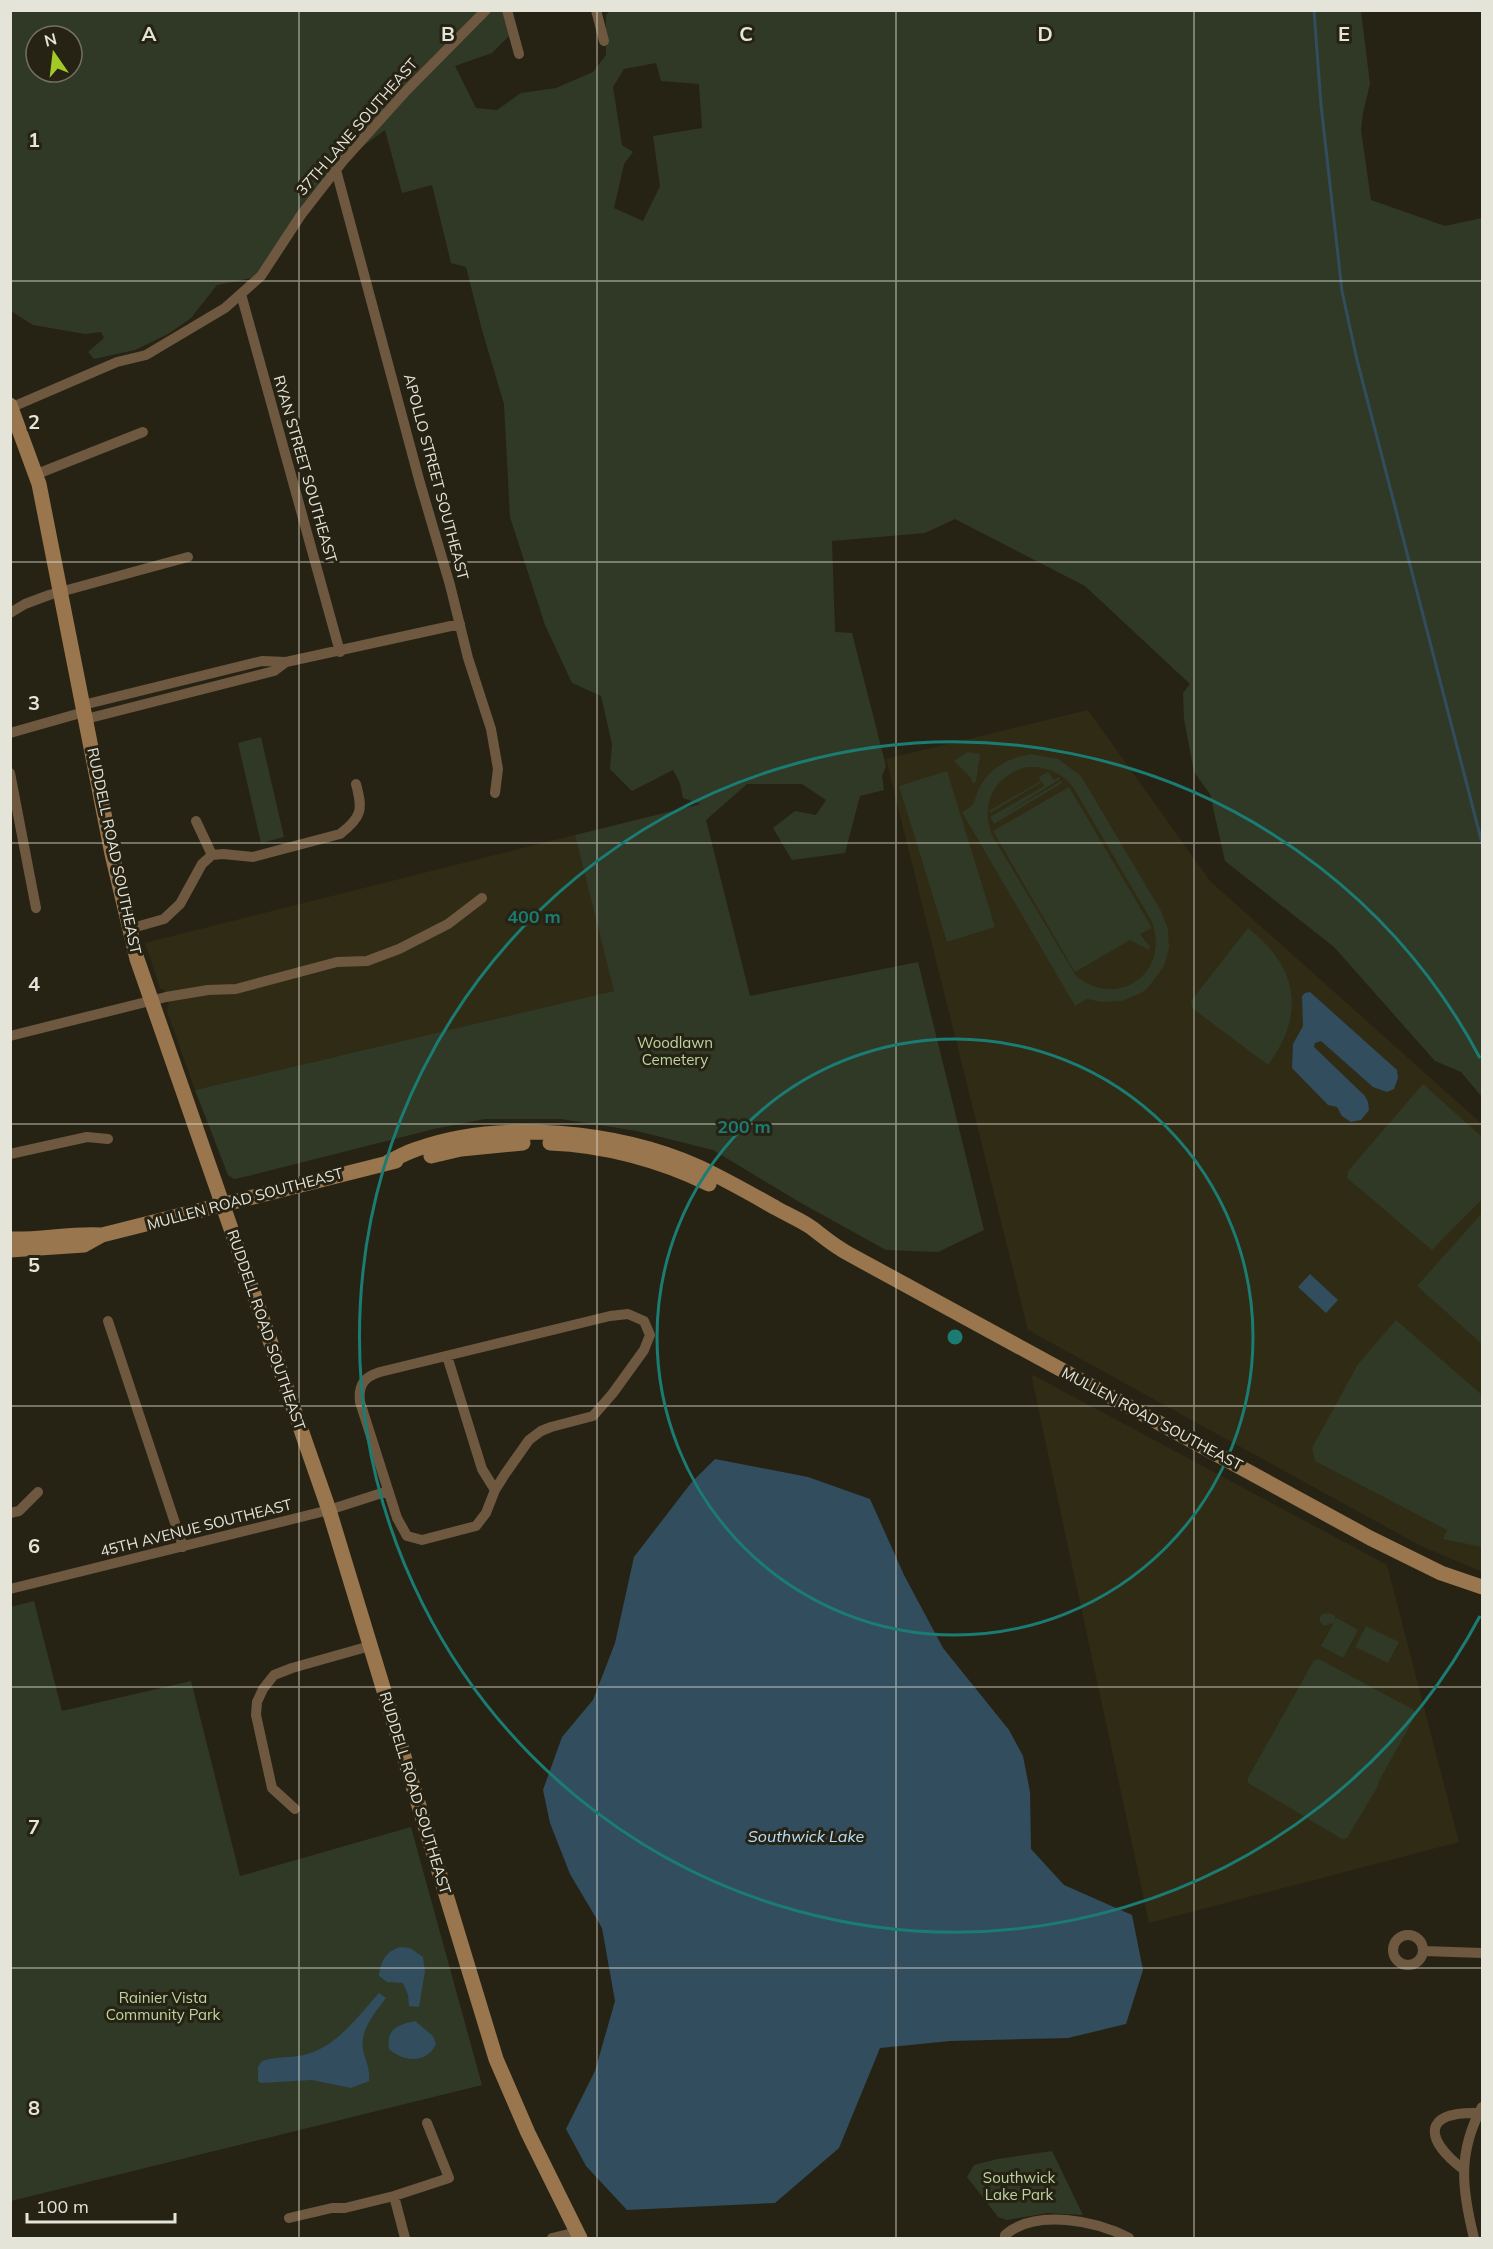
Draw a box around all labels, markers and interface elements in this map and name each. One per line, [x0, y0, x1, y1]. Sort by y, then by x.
text: A [142, 21, 157, 46]
text: B [441, 21, 455, 46]
text: C [739, 21, 753, 46]
text: D [1037, 21, 1053, 46]
text: E [1338, 21, 1350, 46]
north arrow [24, 24, 84, 84]
text: N [42, 28, 59, 51]
street label: 37TH LANE SOUTHEAST [292, 54, 421, 199]
text: 1 [28, 127, 40, 152]
street label: APOLLO STREET SOUTHEAST [400, 372, 473, 582]
street label: RYAN STREET SOUTHEAST [270, 373, 341, 565]
text: 2 [28, 409, 40, 434]
text: 3 [28, 690, 40, 715]
street label: RUDDELL ROAD SOUTHEAST [83, 746, 146, 956]
text: 400 m [507, 905, 561, 928]
text: 4 [28, 971, 40, 996]
park label: Woodlawn Cemetery [637, 1033, 713, 1069]
text: 200 m [717, 1115, 771, 1138]
street label: MULLEN ROAD SOUTHEAST [145, 1163, 345, 1234]
street label: RUDDELL ROAD SOUTHEAST [223, 1227, 310, 1433]
text: 5 [28, 1252, 40, 1277]
centre of rings [945, 1327, 965, 1347]
street label: MULLEN ROAD SOUTHEAST [1059, 1363, 1246, 1474]
street label: 45TH AVENUE SOUTHEAST [98, 1494, 294, 1561]
text: 6 [28, 1533, 40, 1558]
street label: RUDDELL ROAD SOUTHEAST [376, 1689, 455, 1896]
text: 7 [28, 1814, 40, 1839]
water label: Southwick Lake [748, 1826, 864, 1846]
park label: Rainier Vista Community Park [106, 1988, 220, 2024]
text: 8 [28, 2095, 40, 2120]
park label: Southwick Lake Park [983, 2168, 1055, 2204]
scale bar [27, 2186, 176, 2224]
text: 100 m [36, 2195, 89, 2218]

